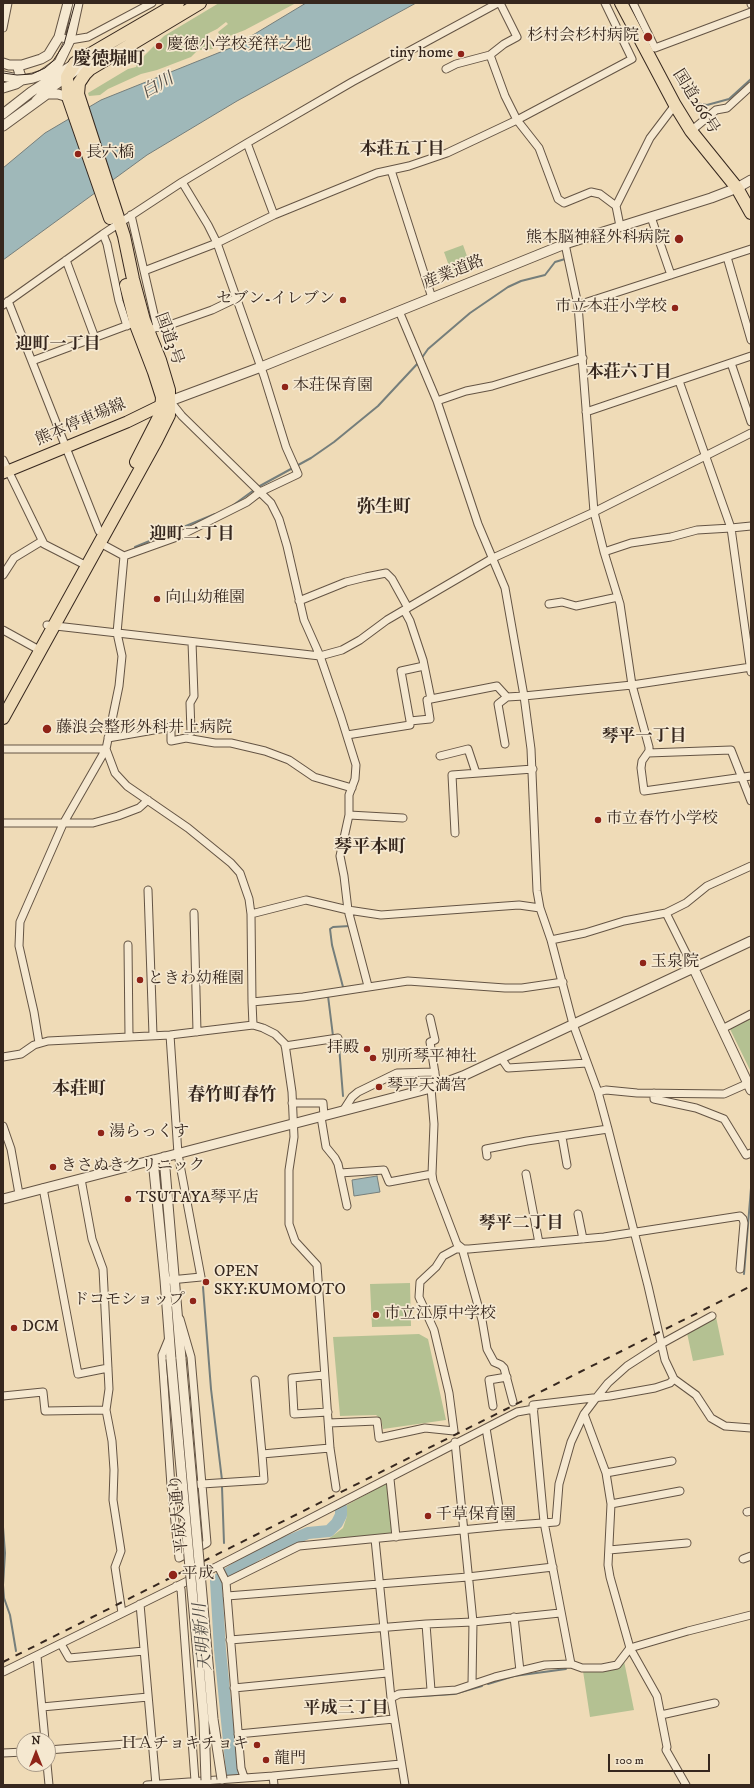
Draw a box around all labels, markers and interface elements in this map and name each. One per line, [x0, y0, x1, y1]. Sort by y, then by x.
place label: 杉村会杉村病院 [527, 27, 639, 47]
marker: 杉村会杉村病院 [642, 31, 654, 43]
place label: 慶徳小学校発祥之地 [167, 36, 311, 56]
marker: 慶徳小学校発祥之地 [154, 41, 164, 51]
place label: tiny home [390, 44, 453, 64]
district label: 慶徳堀町 [73, 49, 145, 71]
marker: tiny home [456, 49, 466, 59]
street label: 国道266号 [668, 66, 722, 138]
water label: 白川 [138, 70, 178, 104]
district label: 本荘五丁目 [360, 140, 444, 160]
place label: 長六橋 [86, 144, 134, 164]
marker: 長六橋 [73, 149, 83, 159]
place label: 熊本脳神経外科病院 [526, 229, 670, 249]
marker: 熊本脳神経外科病院 [673, 233, 685, 245]
street label: 産業道路 [421, 252, 487, 294]
place label: セブン-イレブン [217, 290, 335, 310]
marker: セブン-イレブン [338, 295, 348, 305]
place label: 市立本荘小学校 [555, 298, 667, 318]
marker: 市立本荘小学校 [670, 303, 680, 313]
street label: 国道3号 [150, 310, 186, 368]
district label: 迎町一丁目 [16, 335, 100, 355]
district label: 本荘六丁目 [587, 363, 671, 383]
place label: 本荘保育園 [293, 377, 373, 397]
marker: 本荘保育園 [280, 382, 290, 392]
street label: 熊本停車場線 [33, 395, 129, 451]
district label: 弥生町 [357, 497, 411, 519]
district label: 迎町二丁目 [150, 525, 234, 545]
place label: 向山幼稚園 [165, 589, 245, 609]
marker: 向山幼稚園 [152, 594, 162, 604]
place label: 藤浪会整形外科井上病院 [56, 719, 232, 739]
marker: 藤浪会整形外科井上病院 [41, 723, 53, 735]
district label: 琴平一丁目 [602, 727, 686, 747]
place label: 市立春竹小学校 [606, 810, 718, 830]
marker: 市立春竹小学校 [593, 815, 603, 825]
district label: 琴平本町 [334, 837, 406, 859]
place label: 玉泉院 [651, 953, 699, 973]
marker: 玉泉院 [638, 958, 648, 968]
place label: ときわ幼稚園 [148, 970, 244, 990]
marker: ときわ幼稚園 [135, 975, 145, 985]
place label: 拝殿 [327, 1039, 359, 1059]
marker: 拝殿 [362, 1044, 372, 1054]
place label: 別所琴平神社 [381, 1048, 477, 1068]
marker: 別所琴平神社 [368, 1053, 378, 1063]
place label: 琴平天満宮 [387, 1077, 467, 1097]
district label: 本荘町 [52, 1079, 106, 1101]
marker: 琴平天満宮 [374, 1082, 384, 1092]
district label: 春竹町春竹 [187, 1085, 277, 1107]
place label: 湯らっくす [109, 1123, 189, 1143]
marker: 湯らっくす [96, 1128, 106, 1138]
place label: きさぬきクリニック [61, 1157, 205, 1177]
marker: きさぬきクリニック [48, 1162, 58, 1172]
place label: TSUTAYA琴平店 [136, 1189, 258, 1209]
marker: TSUTAYA琴平店 [123, 1194, 133, 1204]
district label: 琴平二丁目 [479, 1214, 563, 1234]
place label: OPEN SKY:KUMOMOTO [214, 1263, 346, 1301]
marker: OPEN SKY:KUMOMOTO [201, 1277, 211, 1287]
place label: ドコモショップ [73, 1291, 185, 1311]
marker: ドコモショップ [188, 1296, 198, 1306]
place label: 市立江原中学校 [384, 1305, 496, 1325]
marker: 市立江原中学校 [371, 1310, 381, 1320]
place label: DCM [22, 1318, 59, 1338]
marker: DCM [9, 1323, 19, 1333]
street label: 平成大通り [167, 1473, 193, 1555]
place label: 千草保育園 [436, 1506, 516, 1526]
marker: 千草保育園 [423, 1511, 433, 1521]
place label: 平成 [182, 1565, 214, 1585]
marker: 平成 [167, 1569, 179, 1581]
water label: 天明新川 [191, 1602, 217, 1672]
district label: 平成三丁目 [304, 1699, 388, 1719]
north arrow [16, 1732, 56, 1772]
text: N [31, 1734, 41, 1748]
place label: ＨＡチョキチョキ [121, 1735, 249, 1755]
marker: ＨＡチョキチョキ [252, 1740, 262, 1750]
scale bar [610, 1746, 712, 1772]
place label: 龍門 [274, 1750, 306, 1770]
text: 100 m [615, 1753, 644, 1768]
marker: 龍門 [261, 1755, 271, 1765]

